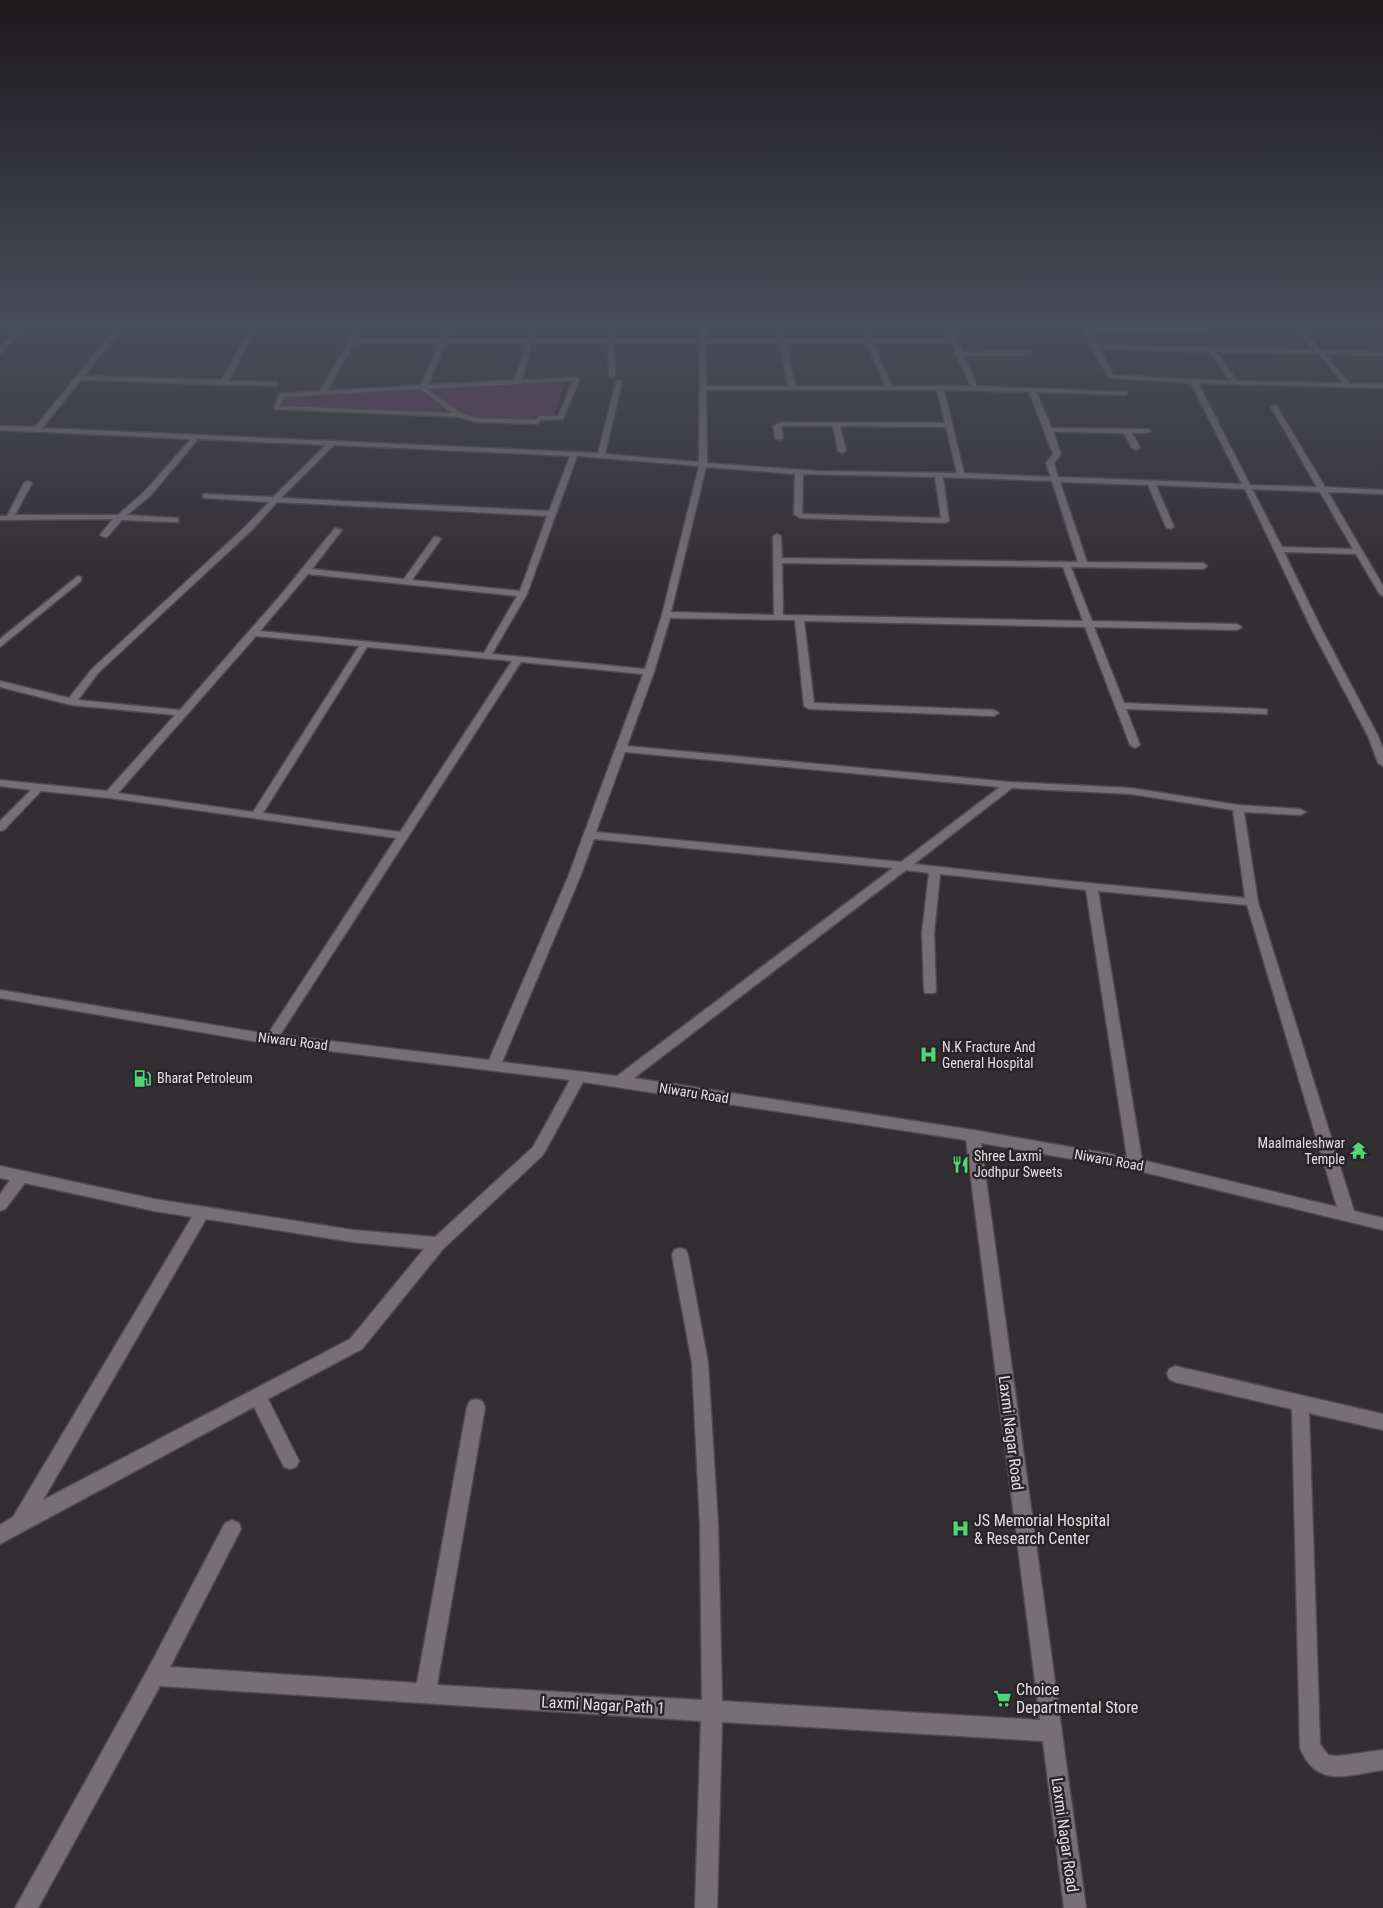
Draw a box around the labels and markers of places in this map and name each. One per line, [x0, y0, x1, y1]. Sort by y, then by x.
place label: N.K Fracture And General Hospital [942, 1039, 1036, 1071]
hospital icon: N.K Fracture And General Hospital [918, 1045, 938, 1065]
fuel station icon: Bharat Petroleum [133, 1068, 153, 1088]
place label: Bharat Petroleum [157, 1070, 253, 1086]
place label: Maalmaleshwar Temple [1258, 1135, 1345, 1167]
temple icon: Maalmaleshwar Temple [1349, 1141, 1369, 1161]
place label: Shree Laxmi Jodhpur Sweets [974, 1148, 1063, 1180]
restaurant icon: Shree Laxmi Jodhpur Sweets [950, 1154, 970, 1174]
place label: JS Memorial Hospital & Research Center [974, 1511, 1110, 1548]
hospital icon: JS Memorial Hospital & Research Center [950, 1519, 970, 1539]
place label: Choice Departmental Store [1016, 1680, 1138, 1717]
supermarket icon: Choice Departmental Store [992, 1688, 1012, 1708]

